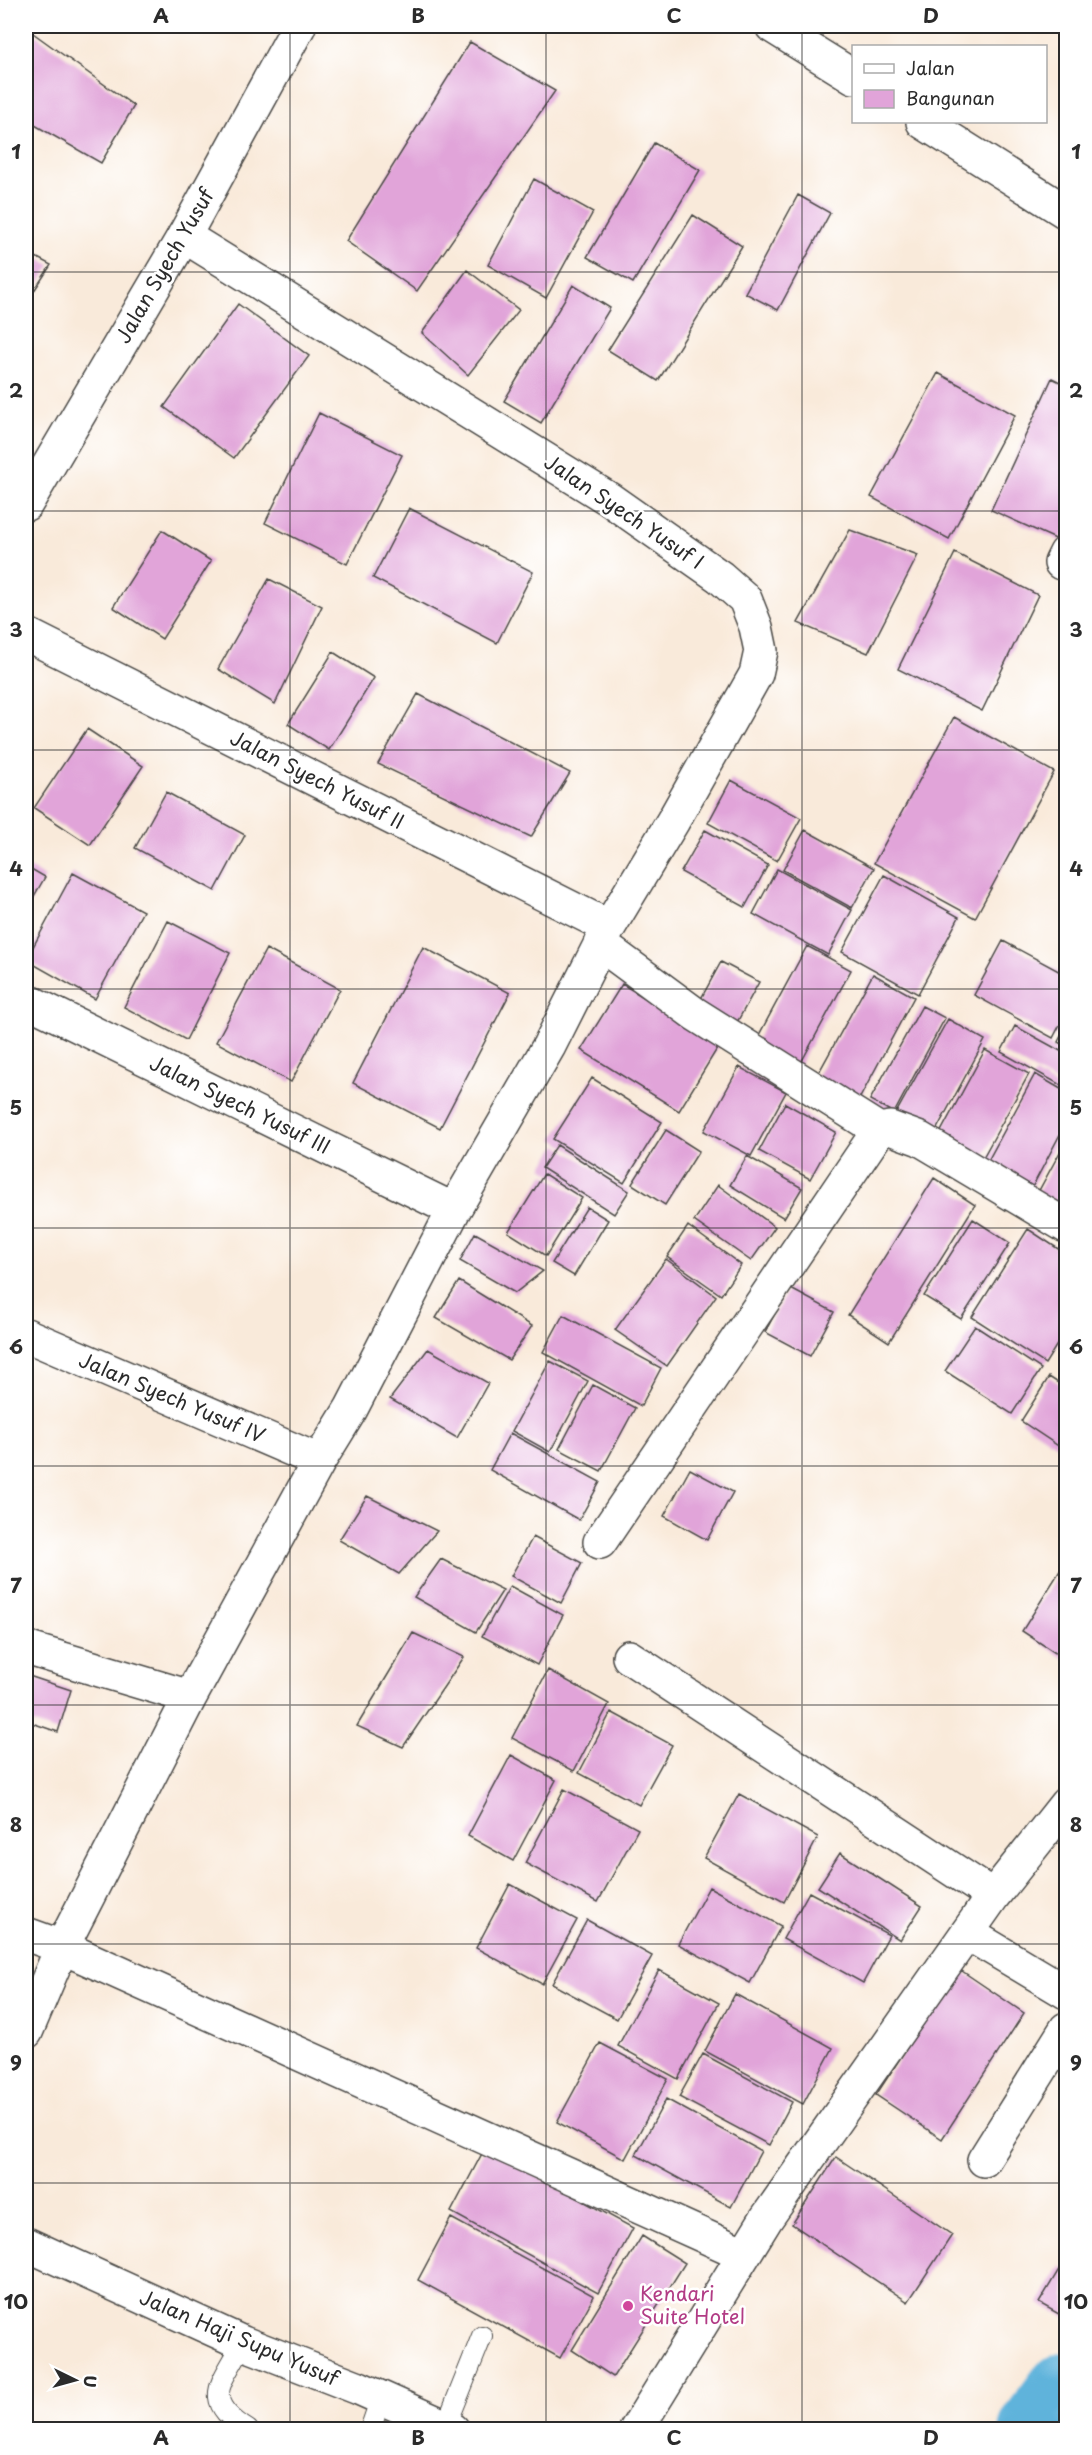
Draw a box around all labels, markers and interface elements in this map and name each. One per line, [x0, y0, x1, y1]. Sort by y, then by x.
text: A [153, 0, 169, 30]
text: B [411, 0, 425, 30]
text: C [666, 0, 682, 30]
text: D [923, 0, 939, 30]
legend [852, 45, 1047, 123]
text: Jalan [906, 54, 955, 81]
text: Bangunan [906, 84, 995, 111]
text: 1 [11, 136, 21, 166]
text: 1 [1071, 136, 1081, 166]
street label: Jalan Syech Yusuf [108, 181, 222, 348]
text: 2 [9, 375, 23, 405]
text: 2 [1069, 375, 1083, 405]
street label: Jalan Syech Yusuf I [539, 446, 710, 576]
text: 3 [9, 614, 23, 644]
text: 3 [1069, 614, 1083, 644]
street label: Jalan Syech Yusuf II [225, 722, 410, 836]
text: 4 [9, 853, 23, 883]
text: 4 [1069, 853, 1083, 883]
street label: Jalan Syech Yusuf III [145, 1047, 336, 1161]
text: 5 [10, 1092, 22, 1122]
text: 5 [1070, 1092, 1082, 1122]
text: 6 [9, 1331, 23, 1361]
text: 6 [1069, 1331, 1083, 1361]
street label: Jalan Syech Yusuf IV [75, 1344, 270, 1450]
text: 7 [10, 1570, 22, 1600]
text: 7 [1070, 1570, 1082, 1600]
text: 8 [10, 1809, 22, 1839]
text: 8 [1070, 1809, 1082, 1839]
text: 9 [10, 2047, 22, 2077]
text: 9 [1070, 2047, 1082, 2077]
place label: Kendari Suite Hotel [640, 2278, 745, 2331]
street label: Jalan Haji Supu Yusuf [135, 2282, 345, 2393]
text: 10 [4, 2286, 28, 2316]
text: 10 [1064, 2286, 1088, 2316]
marker: Kendari Suite Hotel [621, 2299, 635, 2313]
north arrow [45, 2350, 105, 2410]
text: U [78, 2374, 103, 2389]
text: A [153, 2422, 169, 2452]
text: B [411, 2422, 425, 2452]
text: C [666, 2422, 682, 2452]
text: D [923, 2422, 939, 2452]

